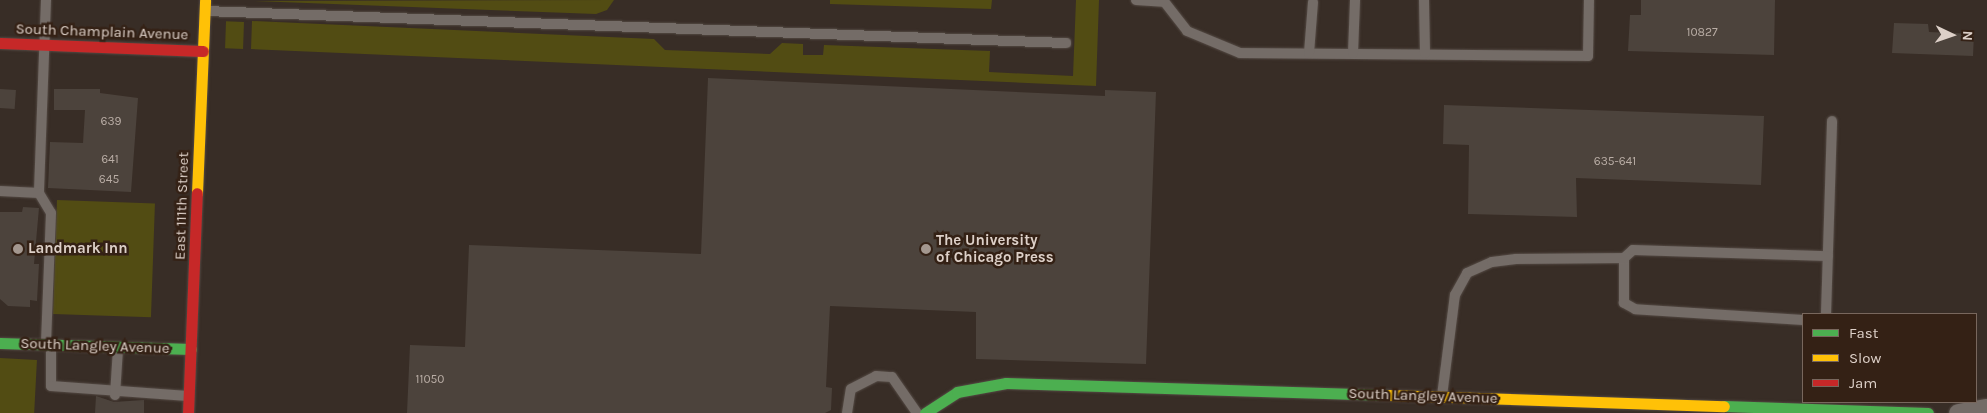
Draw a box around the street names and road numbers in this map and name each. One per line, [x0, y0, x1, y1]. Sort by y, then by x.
street label: South Champlain Avenue [15, 20, 189, 44]
street label: East 111th Street [171, 152, 193, 260]
street label: South Langley Avenue [20, 334, 170, 358]
street label: South Langley Avenue [1348, 384, 1498, 408]

